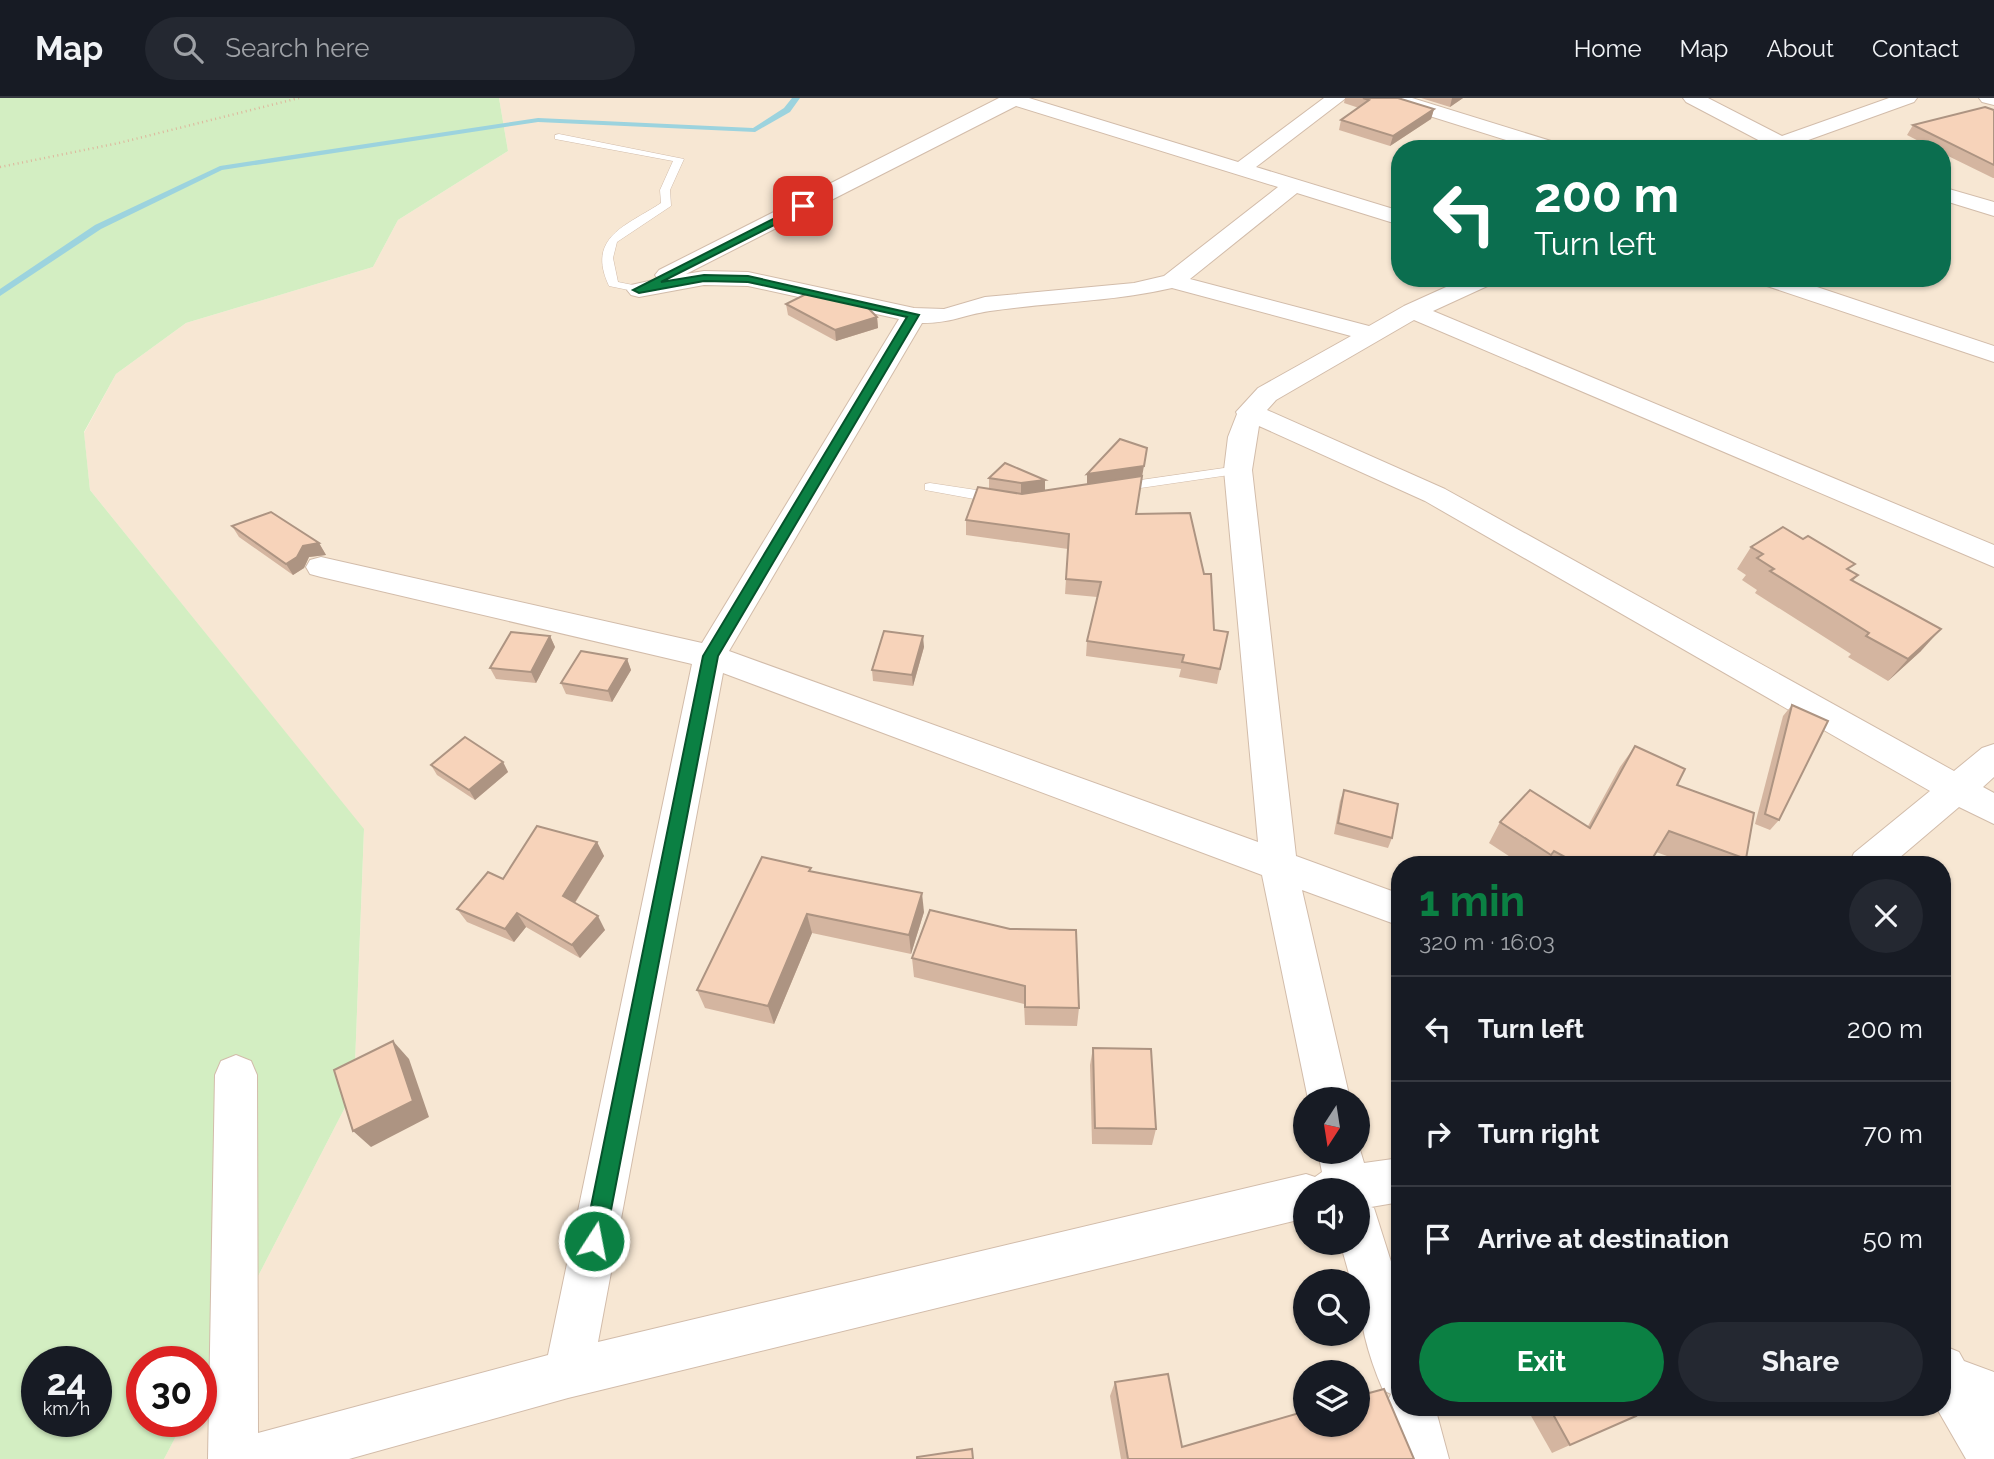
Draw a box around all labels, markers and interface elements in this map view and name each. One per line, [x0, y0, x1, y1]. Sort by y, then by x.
search box [145, 17, 635, 80]
text: Map [35, 29, 103, 68]
icon: search [169, 29, 207, 67]
text: Search here [225, 33, 370, 63]
text: Home [1574, 34, 1642, 63]
text: Map [1680, 34, 1728, 63]
text: About [1766, 34, 1834, 63]
text: Contact [1872, 34, 1959, 63]
text: 200 m [1534, 166, 1679, 223]
icon: left [1419, 168, 1510, 259]
pin [773, 176, 833, 236]
icon: arrive [784, 187, 822, 225]
text: Turn left [1534, 225, 1656, 262]
text: 1 min [1419, 877, 1525, 926]
button: close [1849, 879, 1923, 953]
text: 320 m · 16:03 [1419, 928, 1555, 955]
icon: left [1419, 1010, 1457, 1048]
text: Turn left [1478, 1014, 1584, 1044]
text: 200 m [1847, 1014, 1923, 1044]
north arrow [1293, 1087, 1370, 1164]
map controls [1293, 1087, 1370, 1437]
icon: right [1419, 1115, 1457, 1153]
text: Turn right [1478, 1119, 1599, 1149]
text: 70 m [1863, 1119, 1923, 1149]
button: sound [1293, 1178, 1370, 1255]
position arrow [557, 1204, 631, 1278]
icon: arrive [1419, 1220, 1457, 1258]
text: Arrive at destination [1478, 1224, 1729, 1254]
text: 50 m [1862, 1224, 1923, 1254]
button: search [1293, 1269, 1370, 1346]
button: Exit [1419, 1322, 1664, 1402]
button: Share [1678, 1322, 1923, 1402]
speed limit sign: 30 [126, 1346, 217, 1437]
button: layers [1293, 1360, 1370, 1437]
text: 24 [47, 1362, 86, 1403]
text: km/h [43, 1398, 90, 1419]

